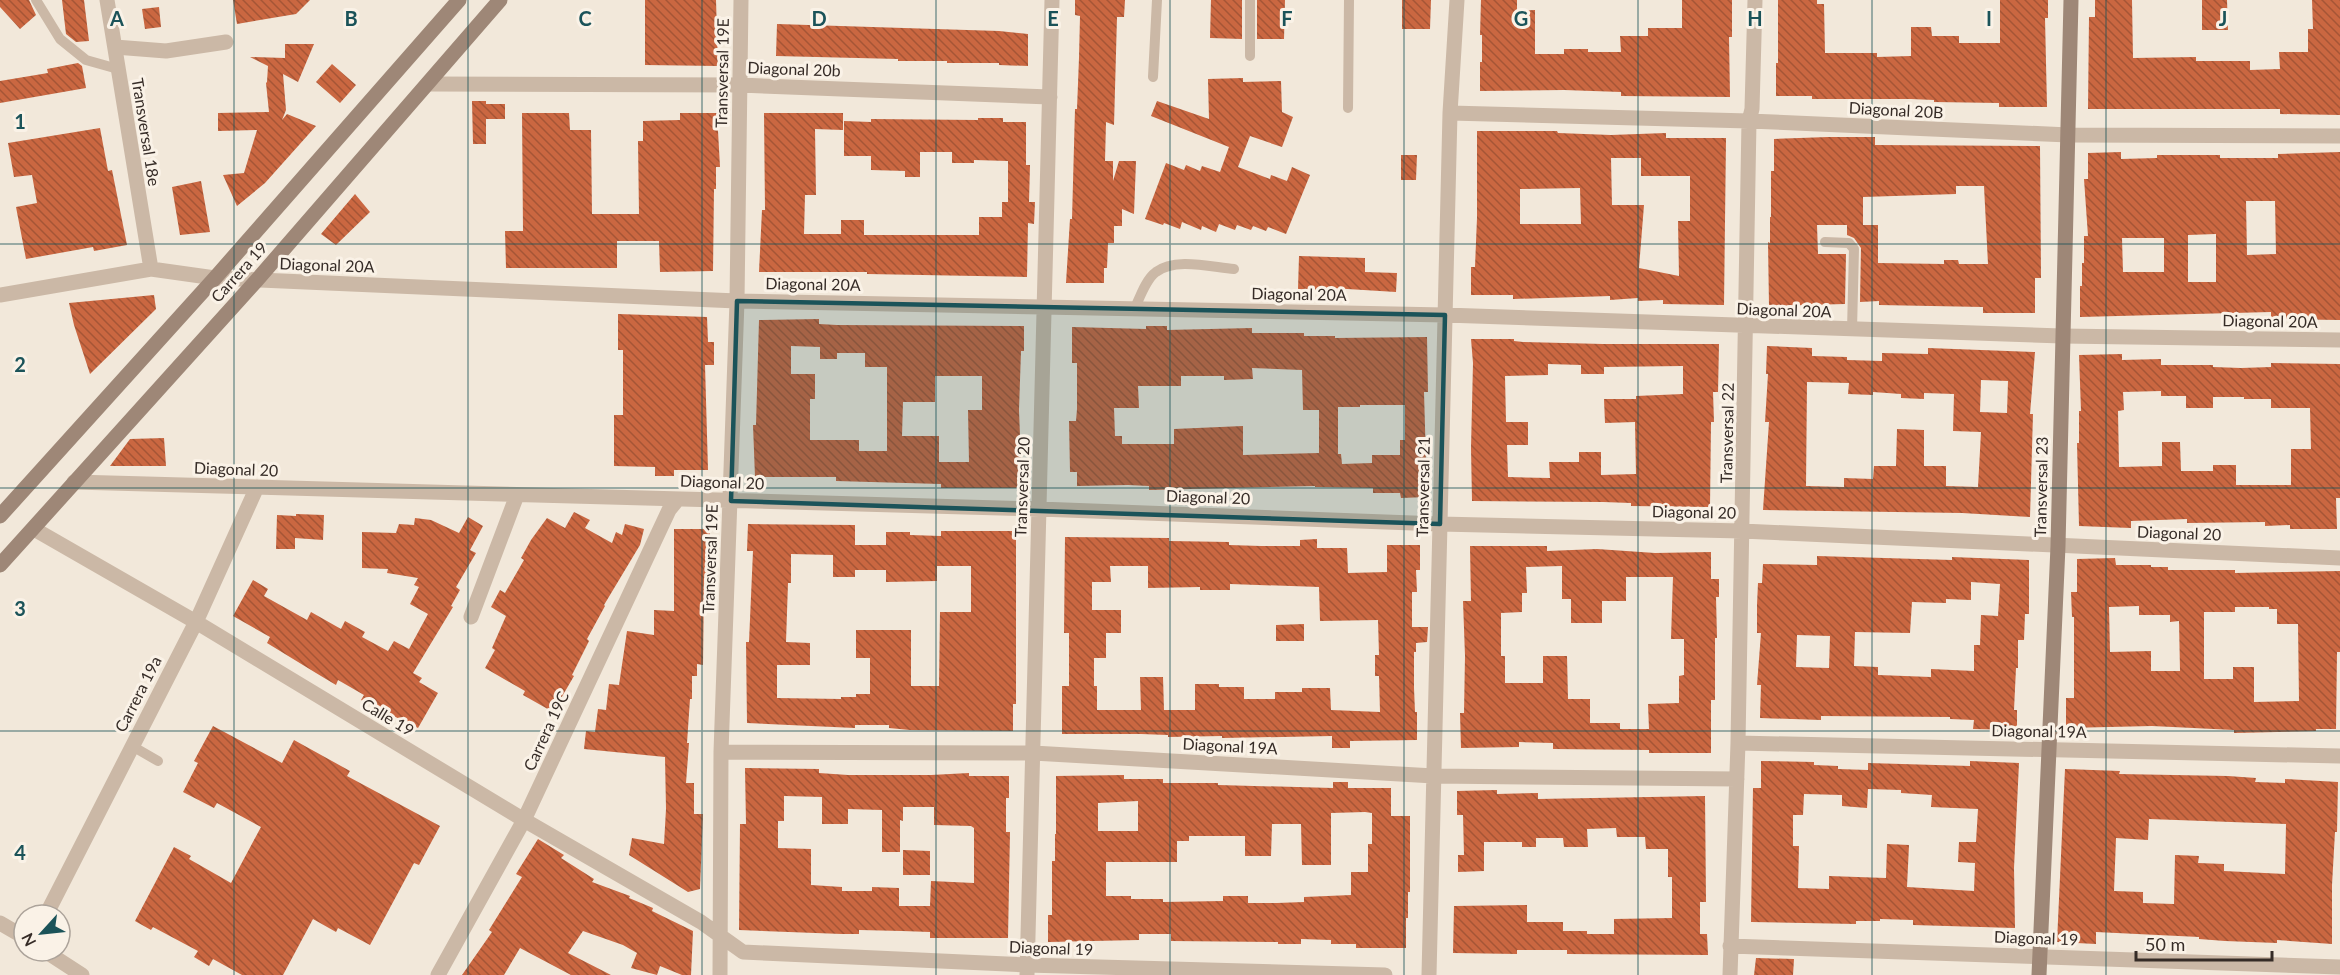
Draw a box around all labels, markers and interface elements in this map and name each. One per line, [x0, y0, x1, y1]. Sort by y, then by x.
text: A [109, 6, 124, 30]
text: B [344, 6, 358, 30]
text: C [578, 6, 592, 30]
text: D [811, 6, 827, 30]
text: E [1047, 6, 1059, 30]
text: F [1281, 6, 1293, 30]
text: G [1514, 6, 1528, 30]
text: H [1747, 6, 1763, 30]
text: I [1986, 6, 1992, 30]
text: J [2219, 6, 2227, 30]
street label: Transversal 19E [711, 18, 732, 128]
street label: Diagonal 20b [747, 57, 841, 80]
street label: Transversal 18e [129, 77, 164, 187]
street label: Diagonal 20B [1848, 98, 1944, 121]
text: 1 [14, 109, 26, 133]
street label: Carrera 19 [207, 238, 271, 306]
street label: Diagonal 20A [279, 253, 375, 276]
street label: Diagonal 20A [765, 273, 861, 294]
street label: Diagonal 20A [1251, 283, 1347, 304]
street label: Diagonal 20A [1736, 298, 1832, 321]
street label: Diagonal 20A [2222, 310, 2318, 331]
text: 2 [14, 352, 26, 376]
street label: Transversal 22 [1716, 383, 1737, 483]
street label: Transversal 20 [1010, 436, 1033, 538]
street label: Transversal 21 [1412, 437, 1433, 537]
street label: Transversal 23 [2030, 437, 2051, 537]
street label: Diagonal 20 [194, 458, 279, 479]
street label: Diagonal 20 [680, 471, 765, 492]
street label: Diagonal 20 [1166, 486, 1251, 507]
street label: Diagonal 20 [1652, 501, 1736, 522]
street label: Transversal 19E [698, 504, 721, 614]
street label: Diagonal 20 [2137, 522, 2222, 543]
text: 3 [14, 596, 26, 620]
street label: Carrera 19a [110, 653, 165, 735]
street label: Carrera 19C [519, 688, 572, 774]
street label: Calle 19 [359, 694, 418, 739]
street label: Diagonal 19A [1991, 720, 2087, 741]
street label: Diagonal 19A [1182, 734, 1278, 757]
text: 4 [14, 840, 26, 864]
north arrow [12, 903, 72, 963]
scale bar [2136, 924, 2272, 962]
street label: Diagonal 19 [1994, 927, 2079, 948]
text: N [17, 930, 39, 950]
text: 50 m [2145, 933, 2185, 955]
street label: Diagonal 19 [1009, 937, 1094, 958]

